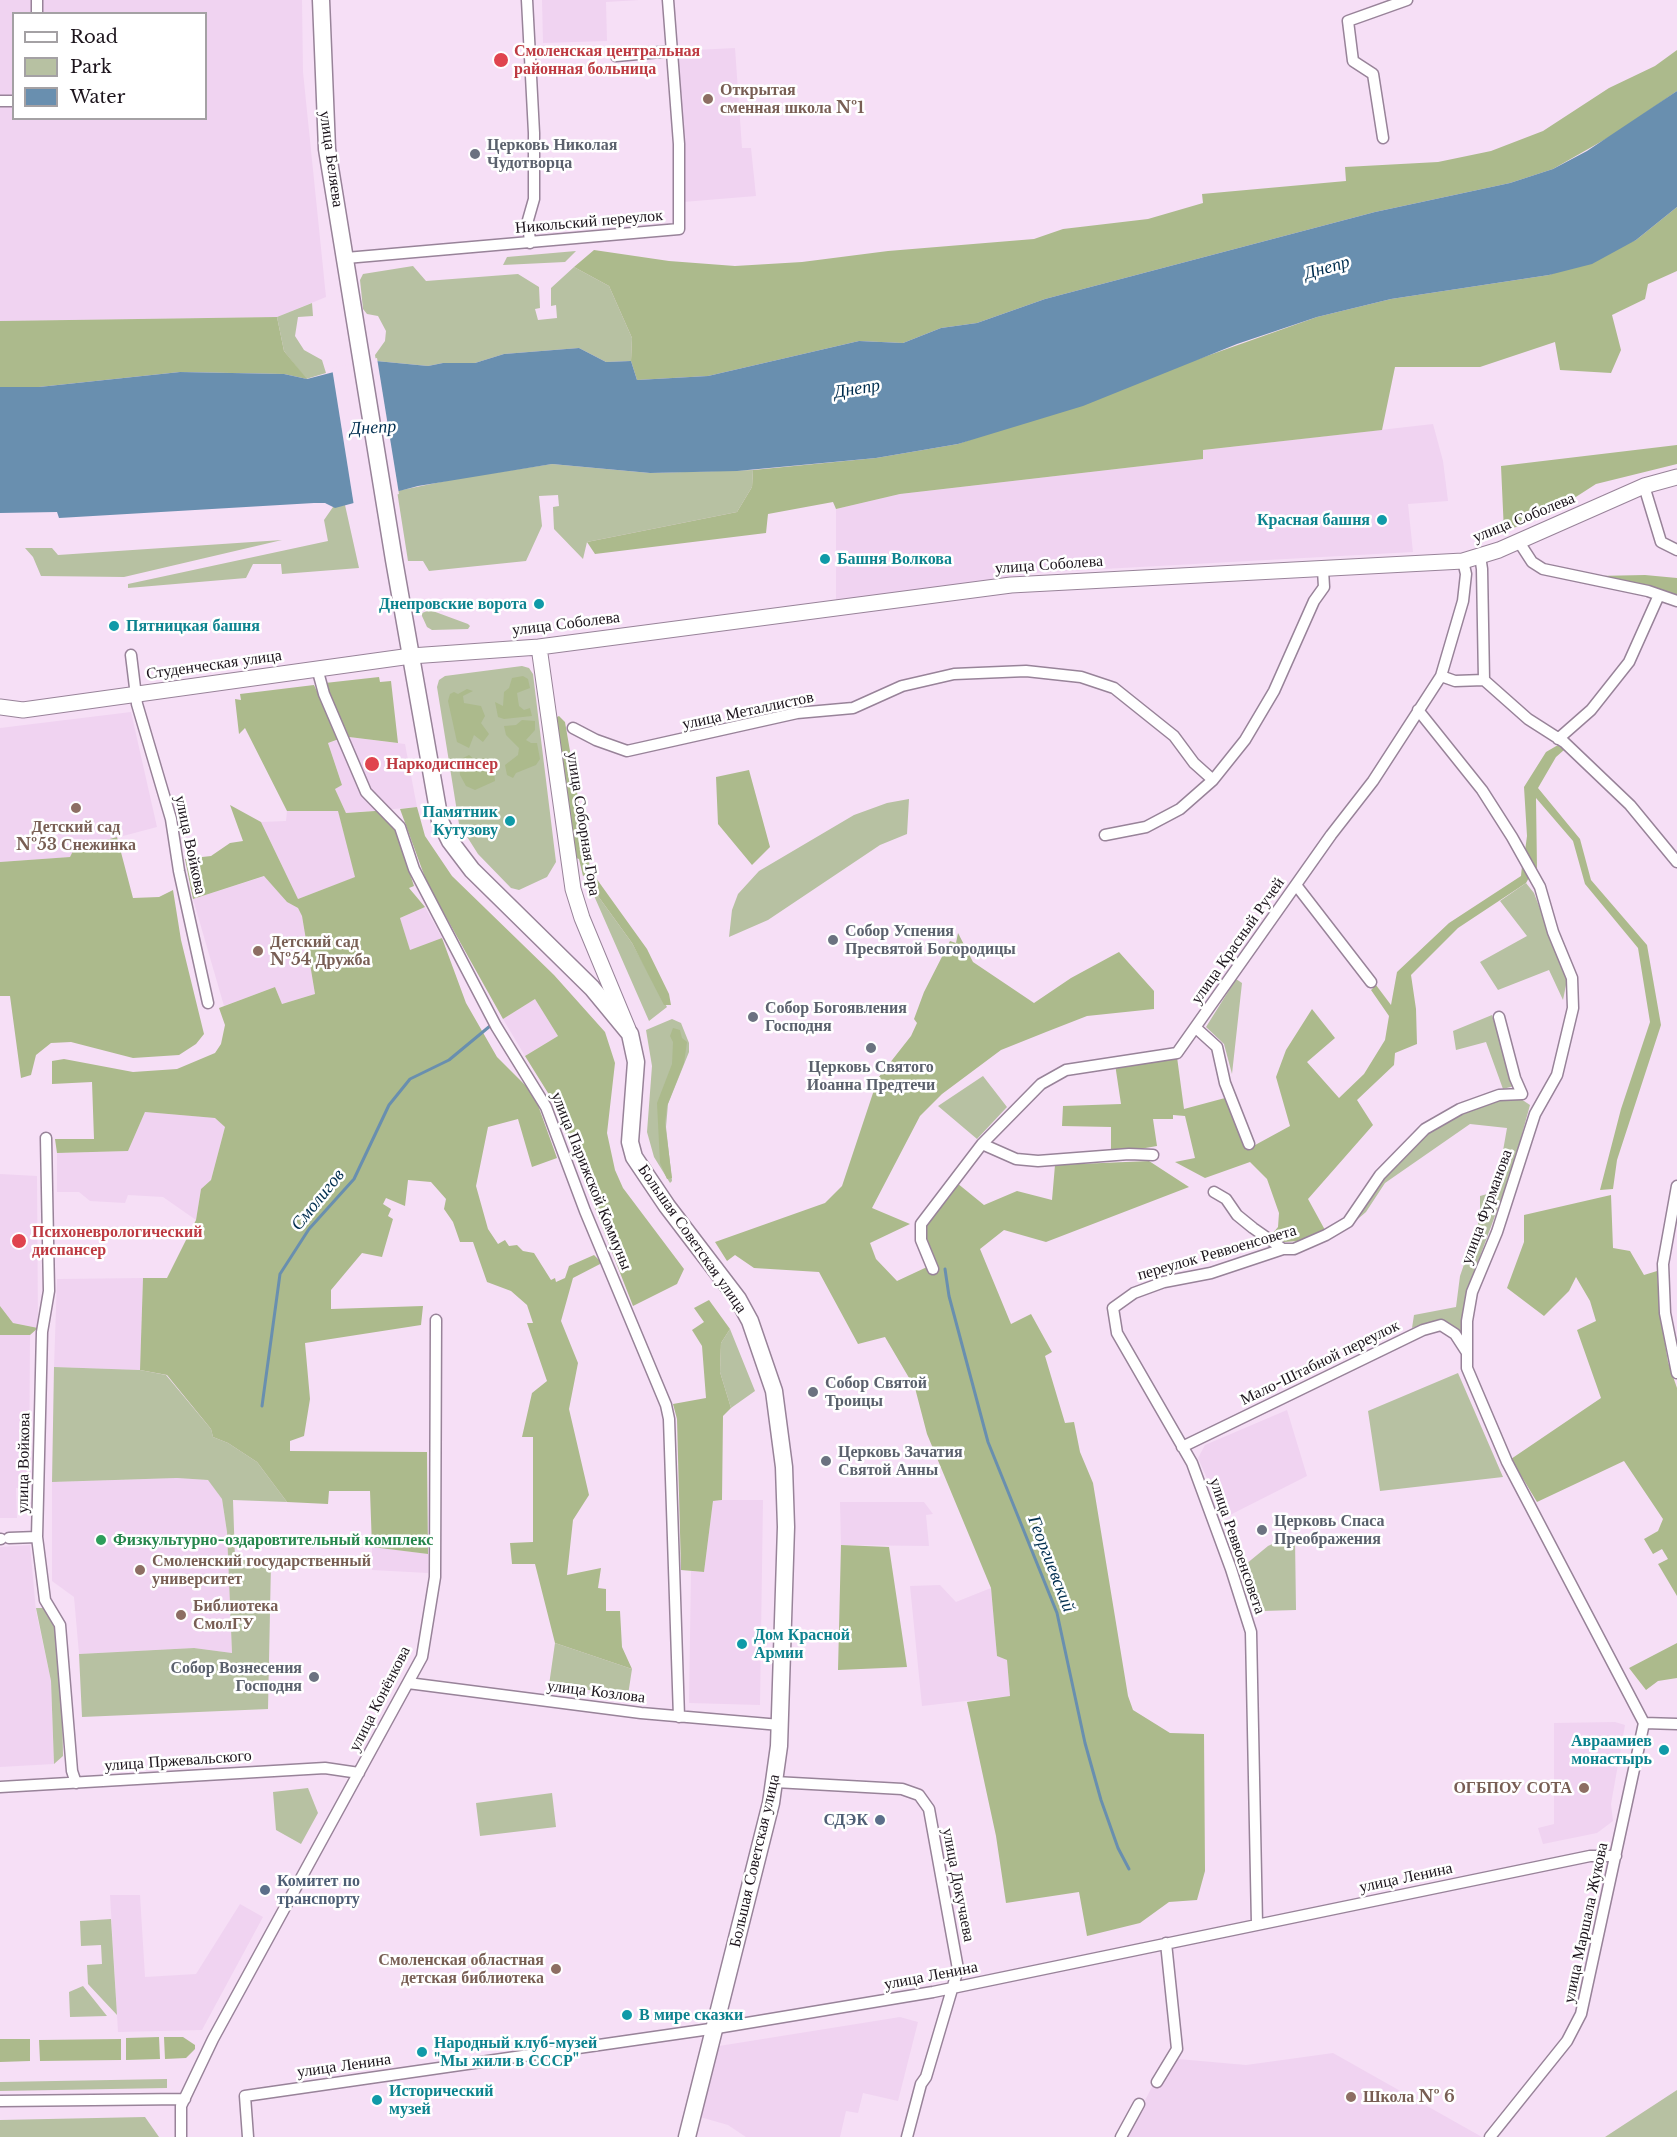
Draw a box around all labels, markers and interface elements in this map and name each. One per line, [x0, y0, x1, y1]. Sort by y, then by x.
legend [12, 12, 207, 120]
text: Road [70, 26, 118, 48]
place label: Смоленская центральная районная больница [514, 41, 700, 79]
marker: Смоленская центральная районная больница [492, 51, 510, 69]
text: Park [70, 56, 112, 78]
place label: Открытая сменная школа №1 [720, 80, 864, 118]
text: Water [70, 86, 125, 108]
marker: Открытая сменная школа №1 [701, 92, 715, 106]
street label: улица Беляева [315, 109, 347, 209]
place label: Церковь Николая Чудотворца [487, 135, 618, 173]
marker: Церковь Николая Чудотворца [468, 147, 482, 161]
street label: Никольский переулок [514, 206, 664, 238]
water label: Днепр [1302, 251, 1352, 285]
water label: Днепр [832, 375, 882, 403]
water label: Днепр [349, 416, 397, 440]
street label: улица Соболева [1470, 489, 1578, 547]
place label: Красная башня [1257, 510, 1370, 530]
marker: Красная башня [1375, 513, 1389, 527]
place label: Башня Волкова [837, 549, 952, 569]
marker: Башня Волкова [818, 552, 832, 566]
street label: улица Соболева [994, 552, 1104, 578]
place label: Днепровские ворота [379, 594, 527, 614]
marker: Днепровские ворота [532, 597, 546, 611]
street label: улица Соболева [511, 608, 621, 640]
place label: Пятницкая башня [126, 616, 260, 636]
marker: Пятницкая башня [107, 619, 121, 633]
street label: Студенческая улица [145, 646, 283, 684]
street label: улица Металлистов [681, 688, 815, 734]
street label: улица Соборная Гора [562, 751, 604, 897]
place label: Наркодиспнсер [386, 754, 498, 774]
marker: Наркодиспнсер [363, 755, 381, 773]
street label: улица Войкова [170, 794, 210, 896]
marker: Детский сад №53 Снежинка [69, 801, 83, 815]
place label: Памятник Кутузову [422, 802, 498, 840]
marker: Памятник Кутузову [503, 814, 517, 828]
place label: Детский сад №53 Снежинка [16, 817, 136, 855]
street label: улица Красный Ручей [1187, 874, 1289, 1008]
place label: Собор Успения Пресвятой Богородицы [845, 921, 1016, 959]
place label: Детский сад №54 Дружба [270, 932, 370, 970]
marker: Собор Успения Пресвятой Богородицы [826, 933, 840, 947]
marker: Детский сад №54 Дружба [251, 944, 265, 958]
place label: Собор Богоявления Господня [765, 998, 907, 1036]
marker: Собор Богоявления Господня [746, 1010, 760, 1024]
marker: Церковь Святого Иоанна Предтечи [864, 1041, 878, 1055]
place label: Церковь Святого Иоанна Предтечи [807, 1057, 935, 1095]
street label: улица Парижской Коммуны [546, 1089, 636, 1273]
street label: улица Фурманова [1457, 1147, 1517, 1267]
street label: Большая Советская улица [633, 1161, 751, 1317]
water label: Смолигов [287, 1165, 349, 1235]
street label: переулок Реввоенсовета [1135, 1221, 1299, 1285]
place label: Психоневрологический диспансер [32, 1222, 202, 1260]
marker: Психоневрологический диспансер [10, 1232, 28, 1250]
street label: Мало-Штабной переулок [1237, 1316, 1403, 1410]
place label: Собор Святой Троицы [825, 1373, 927, 1411]
marker: Собор Святой Троицы [806, 1385, 820, 1399]
street label: улица Войкова [14, 1412, 34, 1514]
place label: Церковь Зачатия Святой Анны [838, 1442, 963, 1480]
marker: Церковь Зачатия Святой Анны [819, 1454, 833, 1468]
street label: улица Реввоенсовета [1205, 1475, 1269, 1617]
place label: Церковь Спаса Преображения [1274, 1511, 1384, 1549]
water label: Георгиевский [1023, 1513, 1079, 1615]
marker: Церковь Спаса Преображения [1255, 1523, 1269, 1537]
place label: Физкультурно-оздаровтительный комплекс [113, 1530, 433, 1550]
marker: Физкультурно-оздаровтительный комплекс [94, 1533, 108, 1547]
place label: Смоленский государственный университет [152, 1551, 371, 1589]
marker: Смоленский государственный университет [133, 1563, 147, 1577]
place label: Библиотека СмолГУ [193, 1596, 278, 1634]
marker: Библиотека СмолГУ [174, 1608, 188, 1622]
place label: Дом Красной Армии [754, 1625, 850, 1663]
marker: Дом Красной Армии [735, 1637, 749, 1651]
street label: улица Конёнкова [345, 1643, 415, 1755]
place label: Собор Вознесения Господня [170, 1658, 302, 1696]
marker: Собор Вознесения Господня [307, 1670, 321, 1684]
street label: улица Козлова [546, 1676, 646, 1708]
place label: Авраамиев монастырь [1571, 1731, 1652, 1769]
marker: Авраамиев монастырь [1657, 1743, 1671, 1757]
street label: улица Пржевальского [104, 1746, 252, 1776]
street label: Большая Советская улица [726, 1772, 784, 1950]
place label: ОГБПОУ СОТА [1453, 1778, 1572, 1798]
marker: ОГБПОУ СОТА [1577, 1781, 1591, 1795]
place label: СДЭК [823, 1810, 868, 1830]
marker: СДЭК [873, 1813, 887, 1827]
street label: улица Докучаева [938, 1827, 978, 1943]
street label: улица Маршала Жукова [1560, 1841, 1612, 2005]
street label: улица Ленина [1358, 1859, 1454, 1897]
place label: Комитет по транспорту [277, 1871, 360, 1909]
marker: Комитет по транспорту [258, 1883, 272, 1897]
place label: Смоленская областная детская библиотека [378, 1950, 544, 1988]
street label: улица Ленина [883, 1958, 979, 1994]
marker: Смоленская областная детская библиотека [549, 1962, 563, 1976]
place label: В мире сказки [639, 2005, 743, 2025]
marker: В мире сказки [620, 2008, 634, 2022]
place label: Народный клуб-музей "Мы жили в СССР" [434, 2033, 597, 2071]
marker: Народный клуб-музей "Мы жили в СССР" [415, 2045, 429, 2059]
street label: улица Ленина [296, 2050, 392, 2082]
place label: Исторический музей [389, 2081, 493, 2119]
place label: Школа № 6 [1363, 2087, 1455, 2107]
marker: Школа № 6 [1344, 2090, 1358, 2104]
marker: Исторический музей [370, 2093, 384, 2107]

